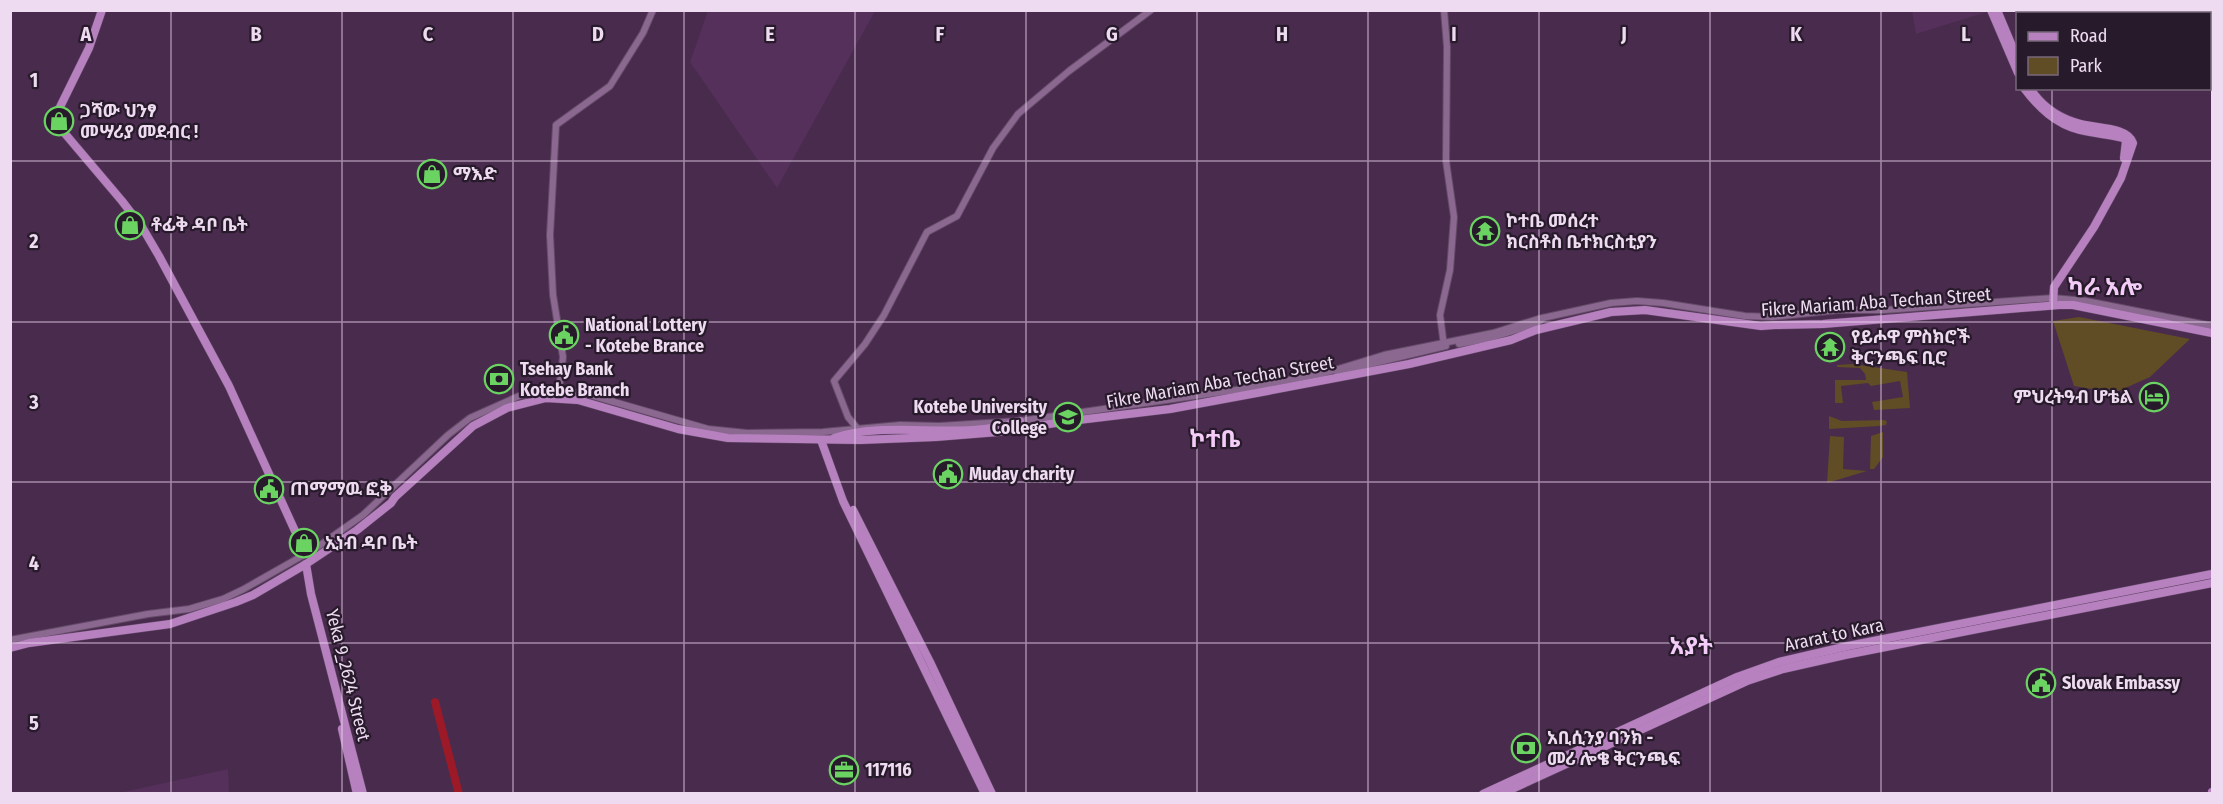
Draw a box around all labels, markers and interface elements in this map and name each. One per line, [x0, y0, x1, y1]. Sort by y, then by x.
legend [2016, 12, 2211, 90]
text: A [80, 22, 93, 46]
text: B [250, 22, 262, 46]
text: C [423, 22, 434, 46]
text: D [592, 22, 604, 46]
text: E [765, 22, 775, 46]
text: F [936, 22, 945, 46]
text: G [1106, 22, 1118, 46]
text: H [1276, 22, 1288, 46]
text: I [1451, 22, 1457, 46]
text: J [1620, 22, 1627, 46]
text: K [1790, 22, 1802, 46]
text: L [1961, 22, 1971, 46]
text: Road [2070, 25, 2107, 47]
text: Park [2070, 55, 2103, 77]
text: 1 [30, 68, 38, 92]
place label: ጋሻው ህንፃ መሣሪያ መደብር ! [80, 100, 198, 143]
shop icon: ጋሻው ህንፃ መሣሪያ መደብር ! [43, 105, 75, 137]
shop icon: ማእድ [416, 158, 448, 190]
place label: ማእድ [453, 163, 497, 185]
shop icon: ቶፊቅ ዳቦ ቤት [114, 209, 146, 241]
place label: ኮተቤ መሰረተ ክርስቶስ ቤተክርስቲያን [1506, 210, 1657, 253]
place label: ቶፊቅ ዳቦ ቤት [151, 214, 248, 236]
temple icon: ኮተቤ መሰረተ ክርስቶስ ቤተክርስቲያን [1469, 215, 1501, 247]
text: 2 [28, 229, 39, 253]
district label: ካራ አሎ [2068, 273, 2142, 301]
street label: Fikre Mariam Aba Techan Street [1760, 283, 1992, 321]
place label: National Lottery - Kotebe Brance [585, 314, 707, 357]
public building icon: National Lottery - Kotebe Brance [548, 319, 580, 351]
place label: የይሖዋ ምስክሮች ቅርንጫፍ ቢሮ [1851, 326, 1971, 369]
temple icon: የይሖዋ ምስክሮች ቅርንጫፍ ቢሮ [1814, 331, 1846, 363]
street label: Fikre Mariam Aba Techan Street [1105, 351, 1336, 413]
place label: Tsehay Bank Kotebe Branch [520, 358, 629, 401]
bank icon: Tsehay Bank Kotebe Branch [483, 363, 515, 395]
hotel icon: ምህረትዓብ ሆቴል [2138, 381, 2170, 413]
place label: ምህረትዓብ ሆቴል [2014, 386, 2133, 408]
text: 3 [28, 390, 39, 414]
place label: Kotebe University College [914, 396, 1047, 439]
school or university icon: Kotebe University College [1052, 401, 1084, 433]
district label: ኮተቤ [1190, 425, 1240, 453]
public building icon: Muday charity [932, 458, 964, 490]
place label: Muday charity [969, 463, 1075, 485]
public building icon: ጠማማዉ ፎቅ [253, 473, 285, 505]
place label: ጠማማዉ ፎቅ [290, 478, 392, 500]
shop icon: ኢነብ ዳቦ ቤት [288, 527, 320, 559]
place label: ኢነብ ዳቦ ቤት [325, 532, 417, 554]
text: 4 [29, 551, 39, 575]
street label: Yeka 9_2624 Street [321, 607, 375, 743]
street label: Ararat to Kara [1782, 614, 1886, 656]
district label: አያት [1669, 632, 1713, 660]
public building icon: Slovak Embassy [2025, 667, 2057, 699]
place label: Slovak Embassy [2062, 672, 2181, 694]
text: 5 [29, 711, 39, 735]
place label: አቢሲንያ ባንክ - መሪ ሎቄ ቅርንጫፍ [1547, 727, 1680, 770]
bank icon: አቢሲንያ ባንክ - መሪ ሎቄ ቅርንጫፍ [1510, 732, 1542, 764]
office icon: 117116 [828, 754, 860, 786]
place label: 117116 [865, 759, 912, 781]

